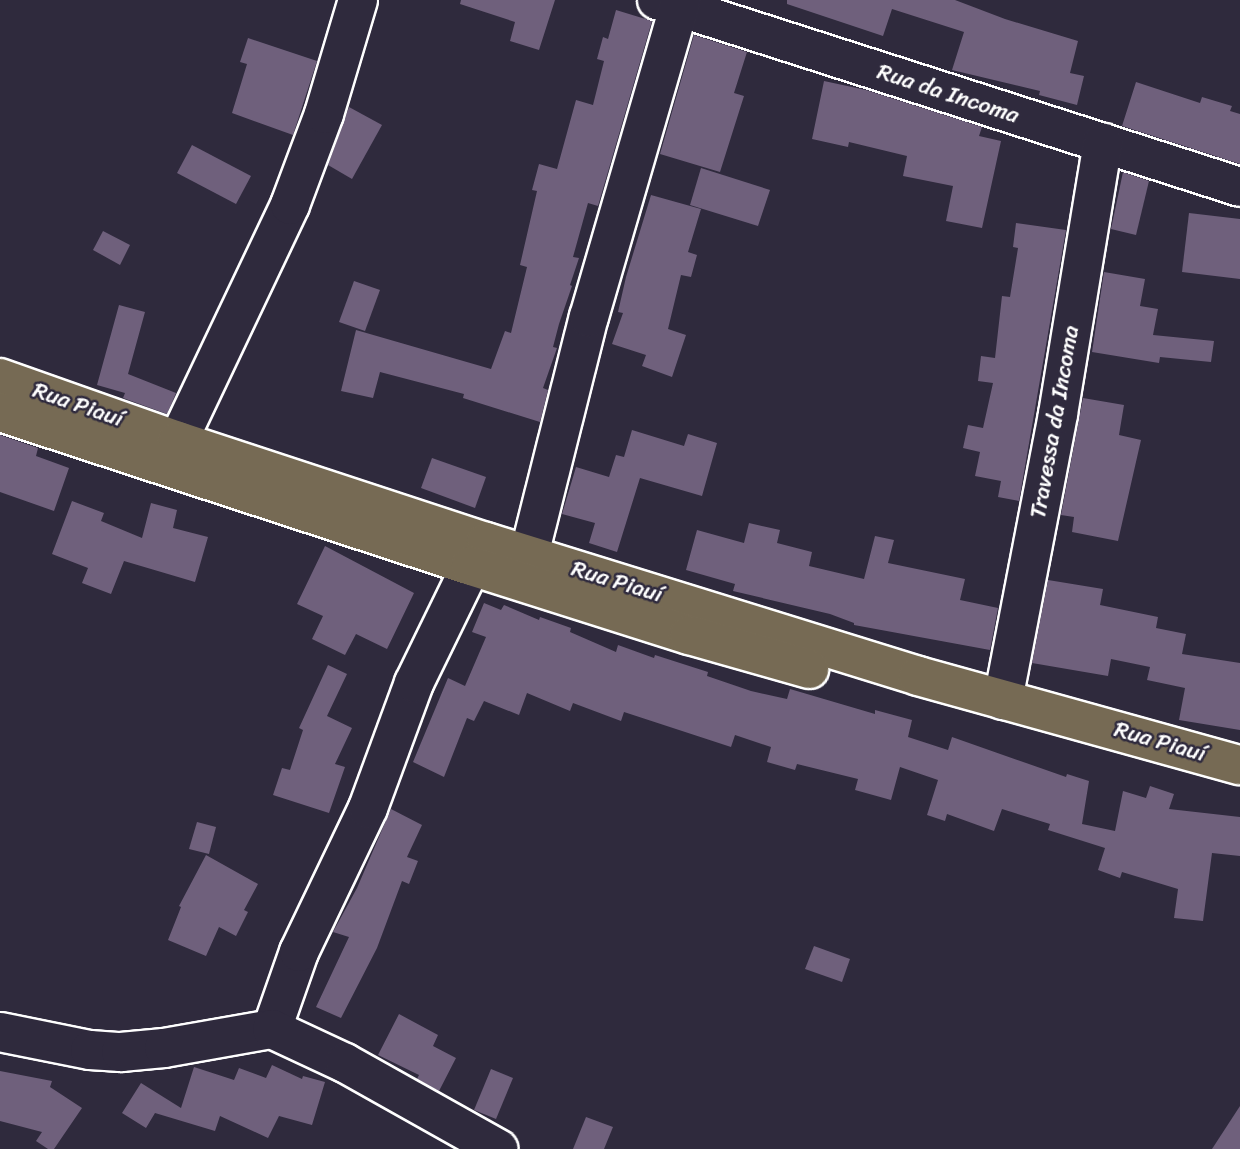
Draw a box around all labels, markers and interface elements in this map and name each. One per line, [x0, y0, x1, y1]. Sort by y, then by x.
street label: Rua da Incoma [874, 58, 1022, 130]
street label: Travessa da Incoma [1024, 323, 1086, 521]
street label: Rua Piauí [29, 377, 127, 433]
street label: Rua Piauí [568, 555, 666, 609]
street label: Rua Piauí [1111, 716, 1209, 768]

